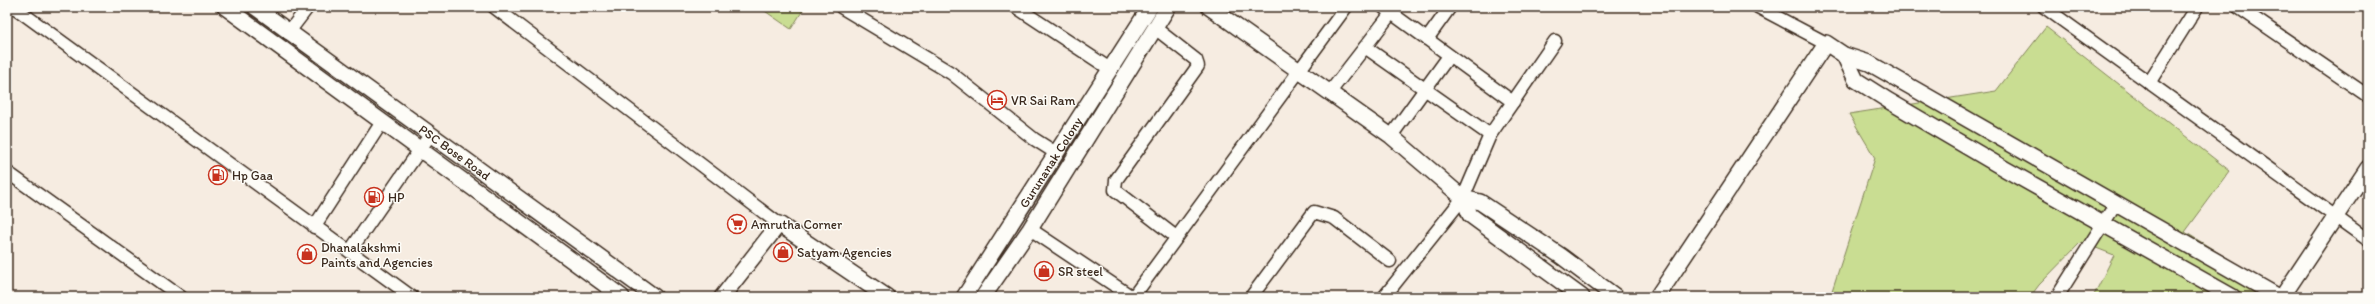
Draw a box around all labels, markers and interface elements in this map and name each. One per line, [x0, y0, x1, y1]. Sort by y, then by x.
hotel icon: VR Sai Ram [986, 89, 1008, 111]
place label: VR Sai Ram [1011, 93, 1076, 108]
street label: Gurunanak Colony [1016, 114, 1085, 210]
street label: PSC Bose Road [416, 121, 494, 183]
fuel station icon: Hp Gaa [207, 164, 229, 186]
place label: Hp Gaa [232, 168, 274, 183]
fuel station icon: HP [363, 186, 385, 208]
place label: HP [388, 190, 405, 205]
supermarket icon: Amrutha Corner [726, 213, 748, 235]
place label: Amrutha Corner [751, 217, 843, 232]
place label: Dhanalakshmi Paints and Agencies [321, 240, 433, 270]
shop icon: Satyam Agencies [772, 241, 794, 263]
shop icon: Dhanalakshmi Paints and Agencies [296, 243, 318, 265]
place label: Satyam Agencies [797, 245, 892, 260]
shop icon: SR steel [1033, 260, 1055, 282]
place label: SR steel [1058, 264, 1103, 279]

